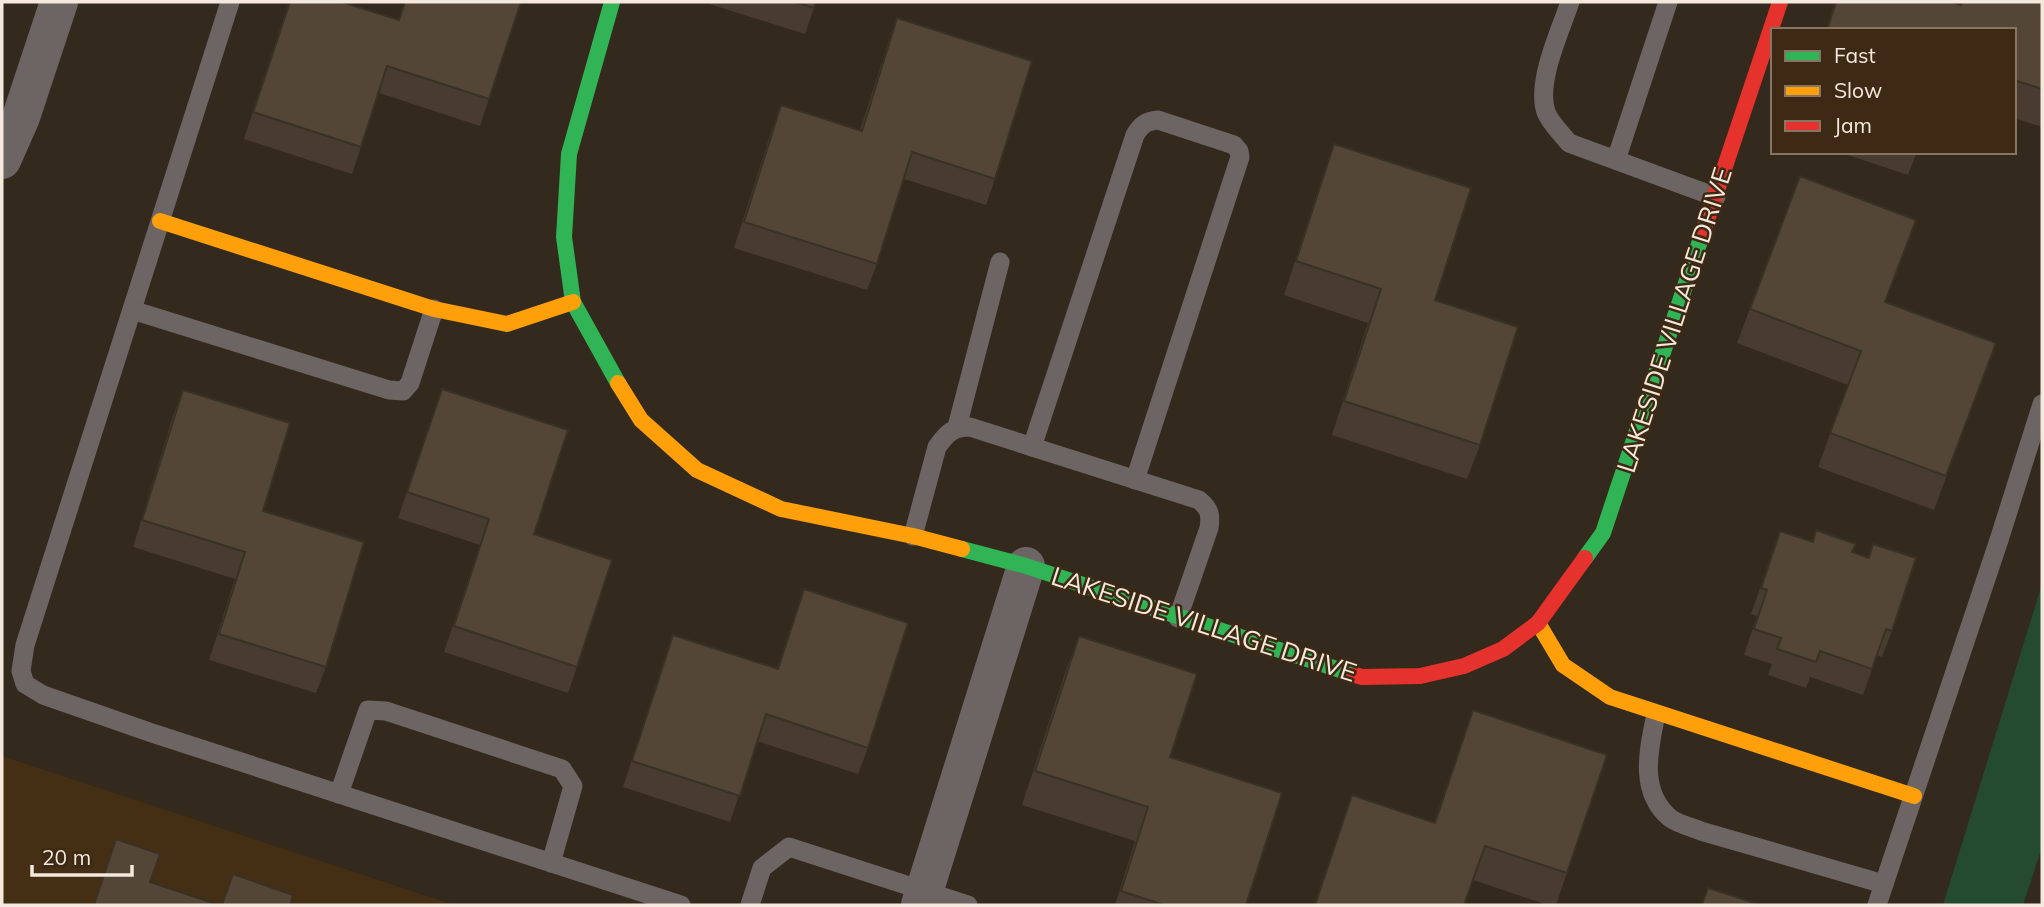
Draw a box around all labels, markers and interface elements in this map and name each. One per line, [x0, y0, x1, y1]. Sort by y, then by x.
legend [1771, 28, 2016, 154]
text: Fast [1834, 42, 1876, 68]
text: Slow [1834, 77, 1882, 103]
text: Jam [1834, 112, 1872, 138]
street label: LAKESIDE VILLAGE DRIVE [1609, 163, 1739, 477]
street label: LAKESIDE VILLAGE DRIVE [1047, 559, 1361, 689]
scale bar [32, 834, 131, 878]
text: 20 m [42, 844, 91, 870]

